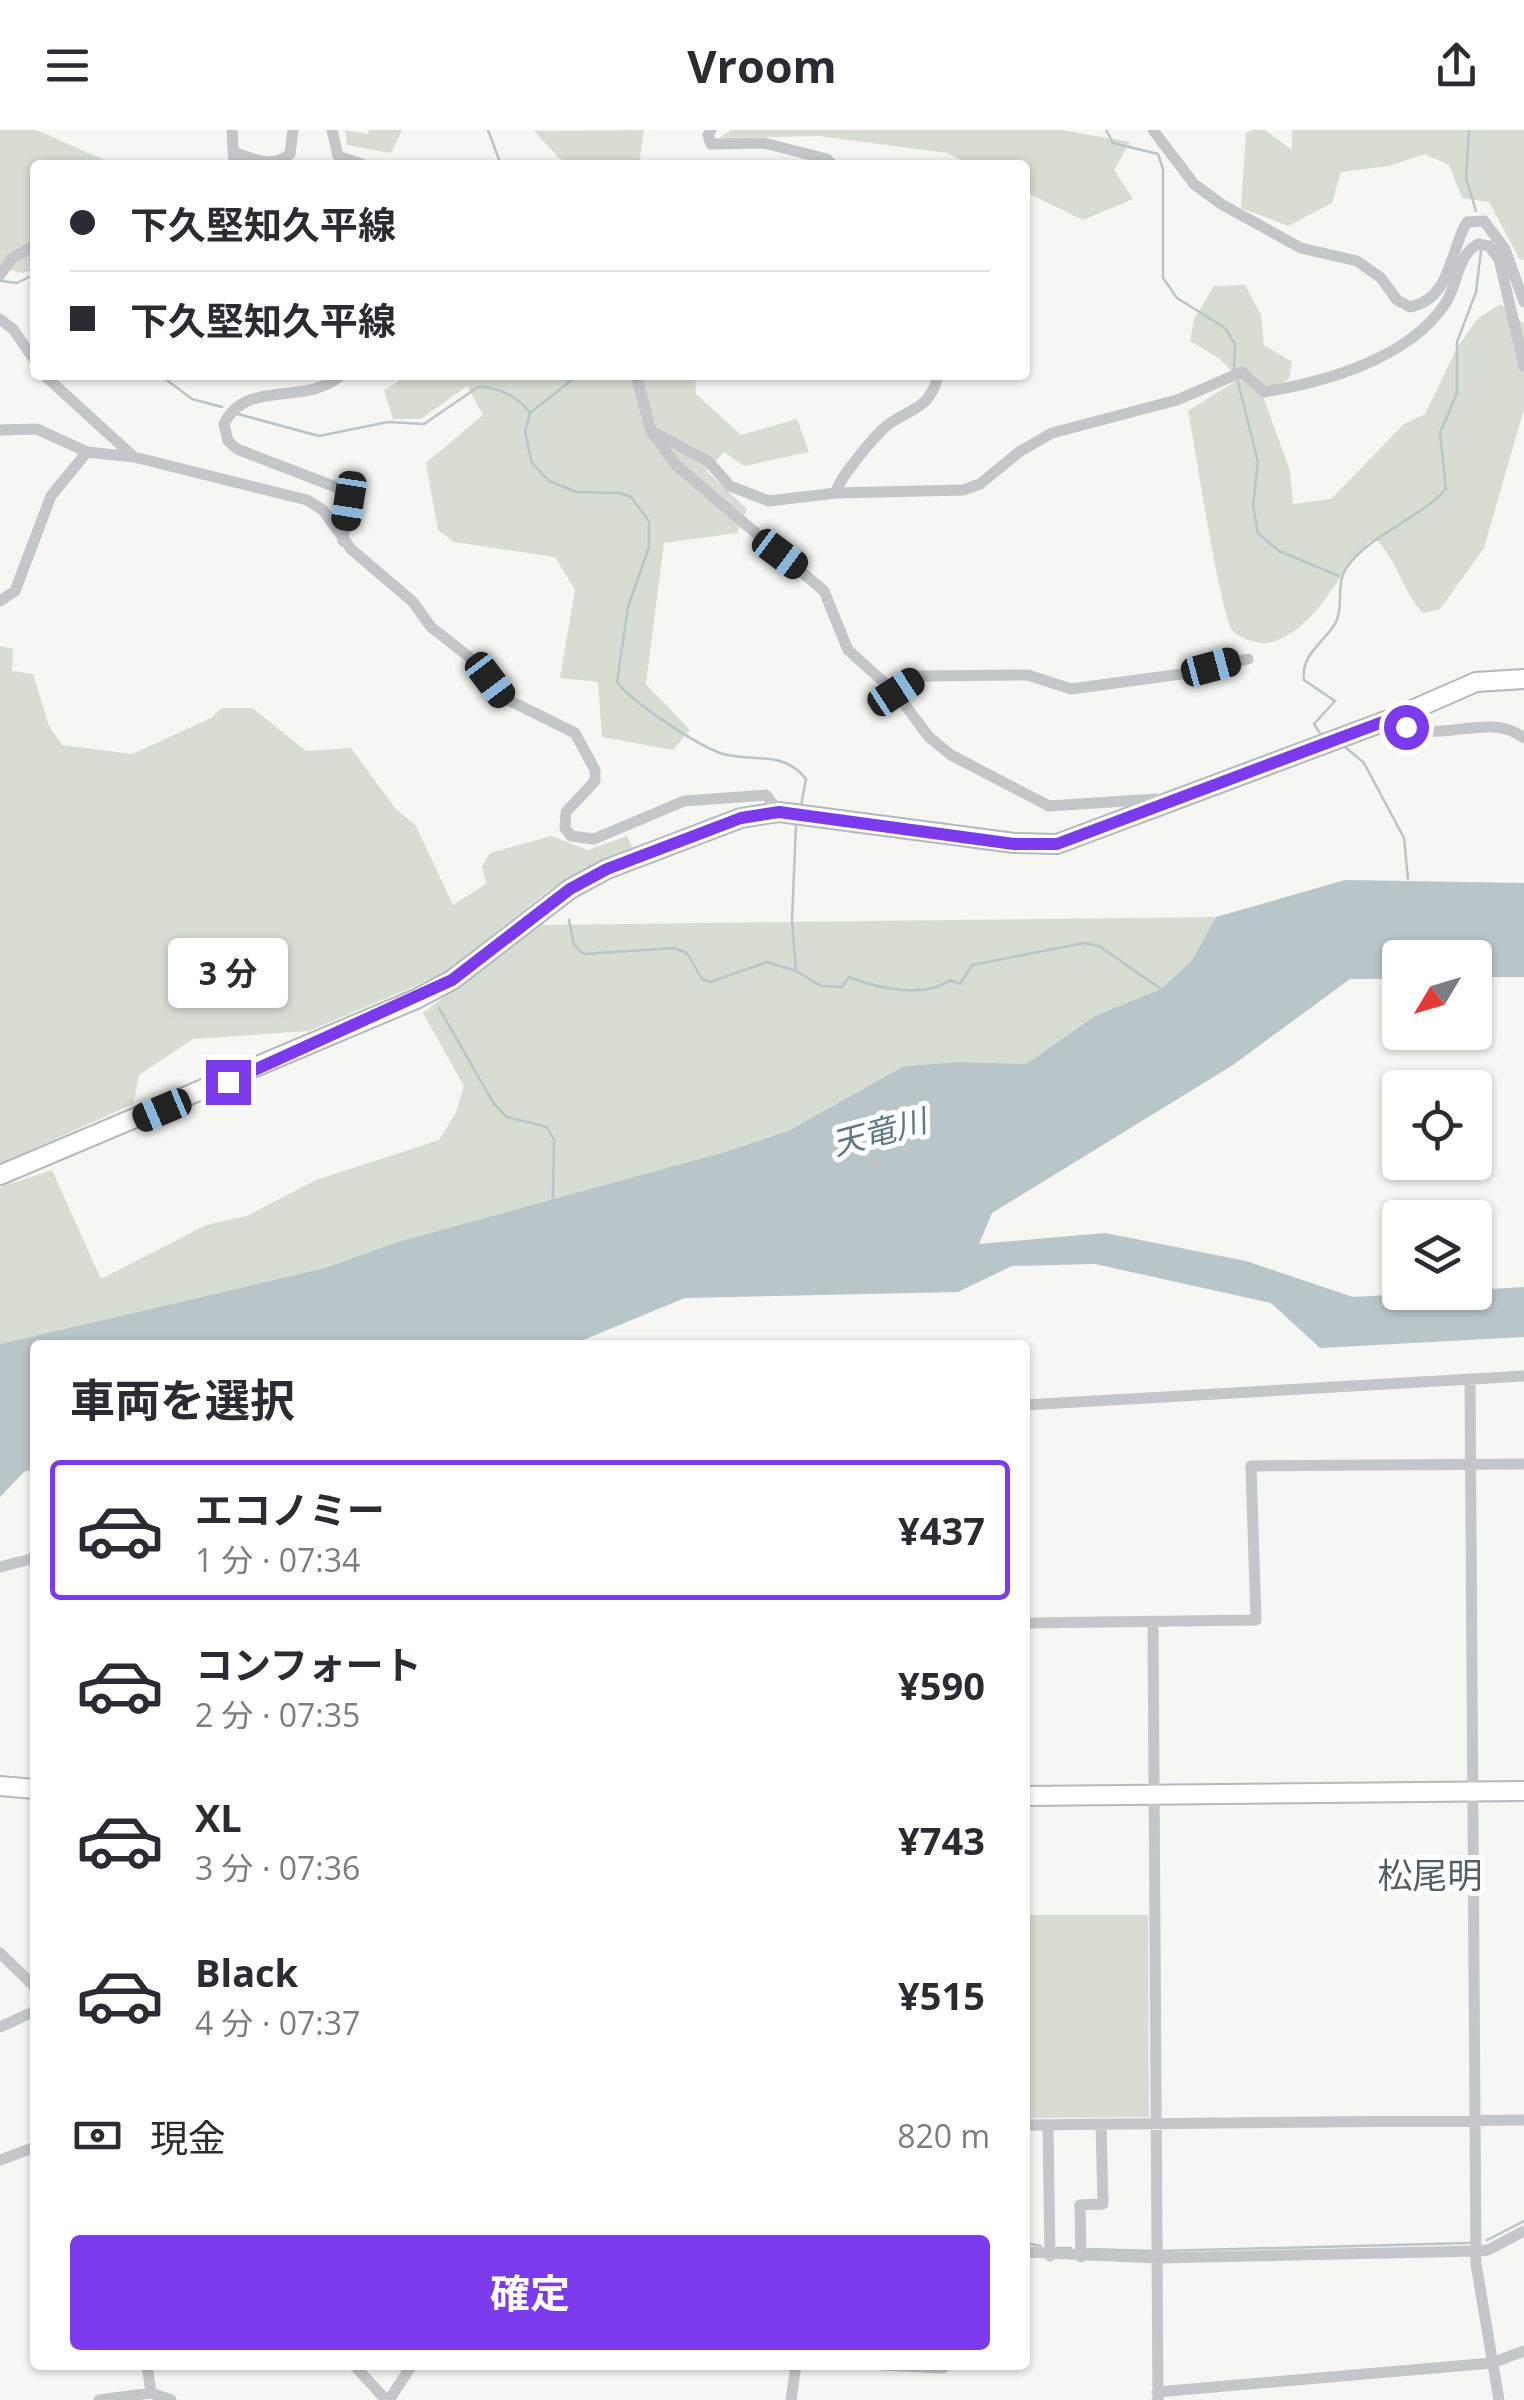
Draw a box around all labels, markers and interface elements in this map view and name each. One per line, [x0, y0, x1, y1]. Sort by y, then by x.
text: Vroom [687, 35, 837, 96]
icon: menu [40, 38, 95, 93]
icon: share [1429, 38, 1484, 93]
text: 下久堅知久平線 [130, 198, 396, 250]
text: 下久堅知久平線 [130, 294, 396, 346]
car [329, 469, 369, 533]
car [747, 524, 813, 584]
car [1178, 645, 1244, 689]
car [460, 647, 520, 713]
car [863, 663, 929, 721]
route start [1384, 705, 1429, 750]
callout: 3 分 [168, 937, 288, 1007]
north arrow [1382, 940, 1492, 1050]
map controls [1382, 940, 1492, 1310]
text: 3 分 [199, 951, 257, 994]
route end [206, 1060, 251, 1105]
button: locate [1382, 1070, 1492, 1180]
car [129, 1084, 195, 1136]
water label: 天竜川 [827, 1097, 934, 1164]
button: layers [1382, 1200, 1492, 1310]
text: 車両を選択 [70, 1369, 295, 1430]
text: エコノミー [195, 1483, 385, 1535]
icon: car [75, 1485, 165, 1575]
text: ¥437 [898, 1504, 985, 1556]
text: 1 分 · 07:34 [195, 1538, 360, 1581]
text: コンフォート [195, 1638, 422, 1690]
icon: car [75, 1640, 165, 1730]
text: ¥590 [898, 1659, 985, 1711]
text: 2 分 · 07:35 [195, 1693, 360, 1736]
text: XL [195, 1791, 242, 1843]
icon: car [75, 1795, 165, 1885]
text: ¥743 [898, 1814, 985, 1866]
text: 3 分 · 07:36 [195, 1846, 360, 1889]
district label: 松尾明 [1377, 1851, 1483, 1898]
text: Black [195, 1946, 298, 1998]
icon: car [75, 1950, 165, 2040]
text: ¥515 [898, 1969, 985, 2021]
text: 4 分 · 07:37 [195, 2001, 360, 2044]
icon: cash [70, 2108, 125, 2163]
text: 現金 [150, 2111, 226, 2163]
text: 820 m [897, 2114, 990, 2157]
button: 確定 [70, 2235, 990, 2350]

